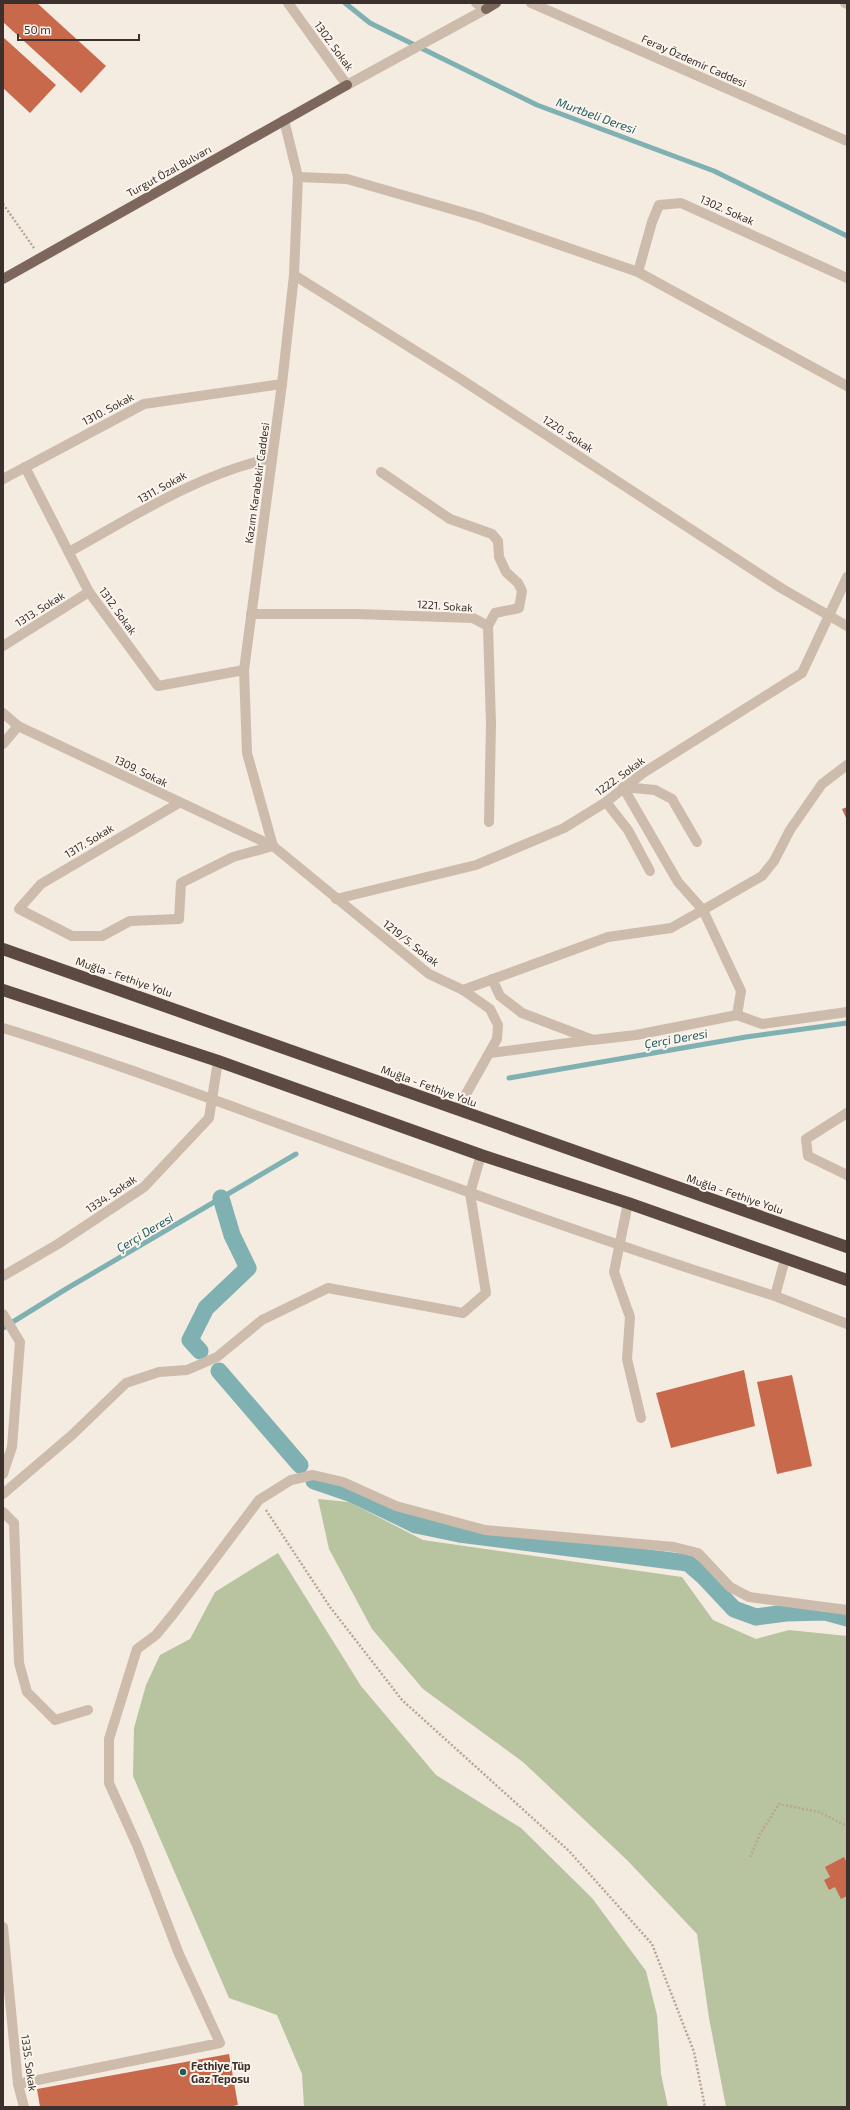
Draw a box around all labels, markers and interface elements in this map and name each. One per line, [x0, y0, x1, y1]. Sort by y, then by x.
scale bar [18, 16, 139, 42]
street label: 1302. Sokak [312, 18, 357, 73]
text: 50 m [24, 22, 51, 36]
street label: Feray Özdemir Caddesi [640, 31, 749, 90]
water label: Murtbeli Deresi [555, 94, 638, 136]
street label: Turgut Özal Bulvarı [124, 141, 213, 199]
street label: 1302. Sokak [698, 192, 757, 227]
street label: 1310. Sokak [80, 389, 136, 427]
street label: 1220. Sokak [540, 412, 596, 455]
street label: Kazım Karabekir Caddesi [242, 421, 271, 544]
street label: 1311. Sokak [135, 468, 189, 505]
street label: 1312. Sokak [97, 584, 140, 637]
street label: 1313. Sokak [13, 588, 67, 629]
street label: 1221. Sokak [417, 597, 474, 614]
street label: 1309. Sokak [112, 752, 171, 789]
street label: 1222. Sokak [593, 753, 647, 798]
street label: 1317. Sokak [62, 821, 116, 860]
street label: 1219/5. Sokak [381, 917, 442, 969]
street label: Muğla - Fethiye Yolu [74, 954, 174, 999]
water label: Çerçi Deresi [643, 1026, 709, 1051]
street label: Muğla - Fethiye Yolu [379, 1062, 479, 1109]
street label: Muğla - Fethiye Yolu [685, 1171, 785, 1216]
street label: 1334. Sokak [83, 1172, 139, 1215]
water label: Çerçi Deresi [114, 1210, 176, 1255]
street label: 1335. Sokak [19, 2034, 40, 2093]
place label: Fethiye Tüp Gaz Teposu [191, 2059, 251, 2085]
marker: Fethiye Tüp Gaz Teposu [178, 2067, 188, 2077]

